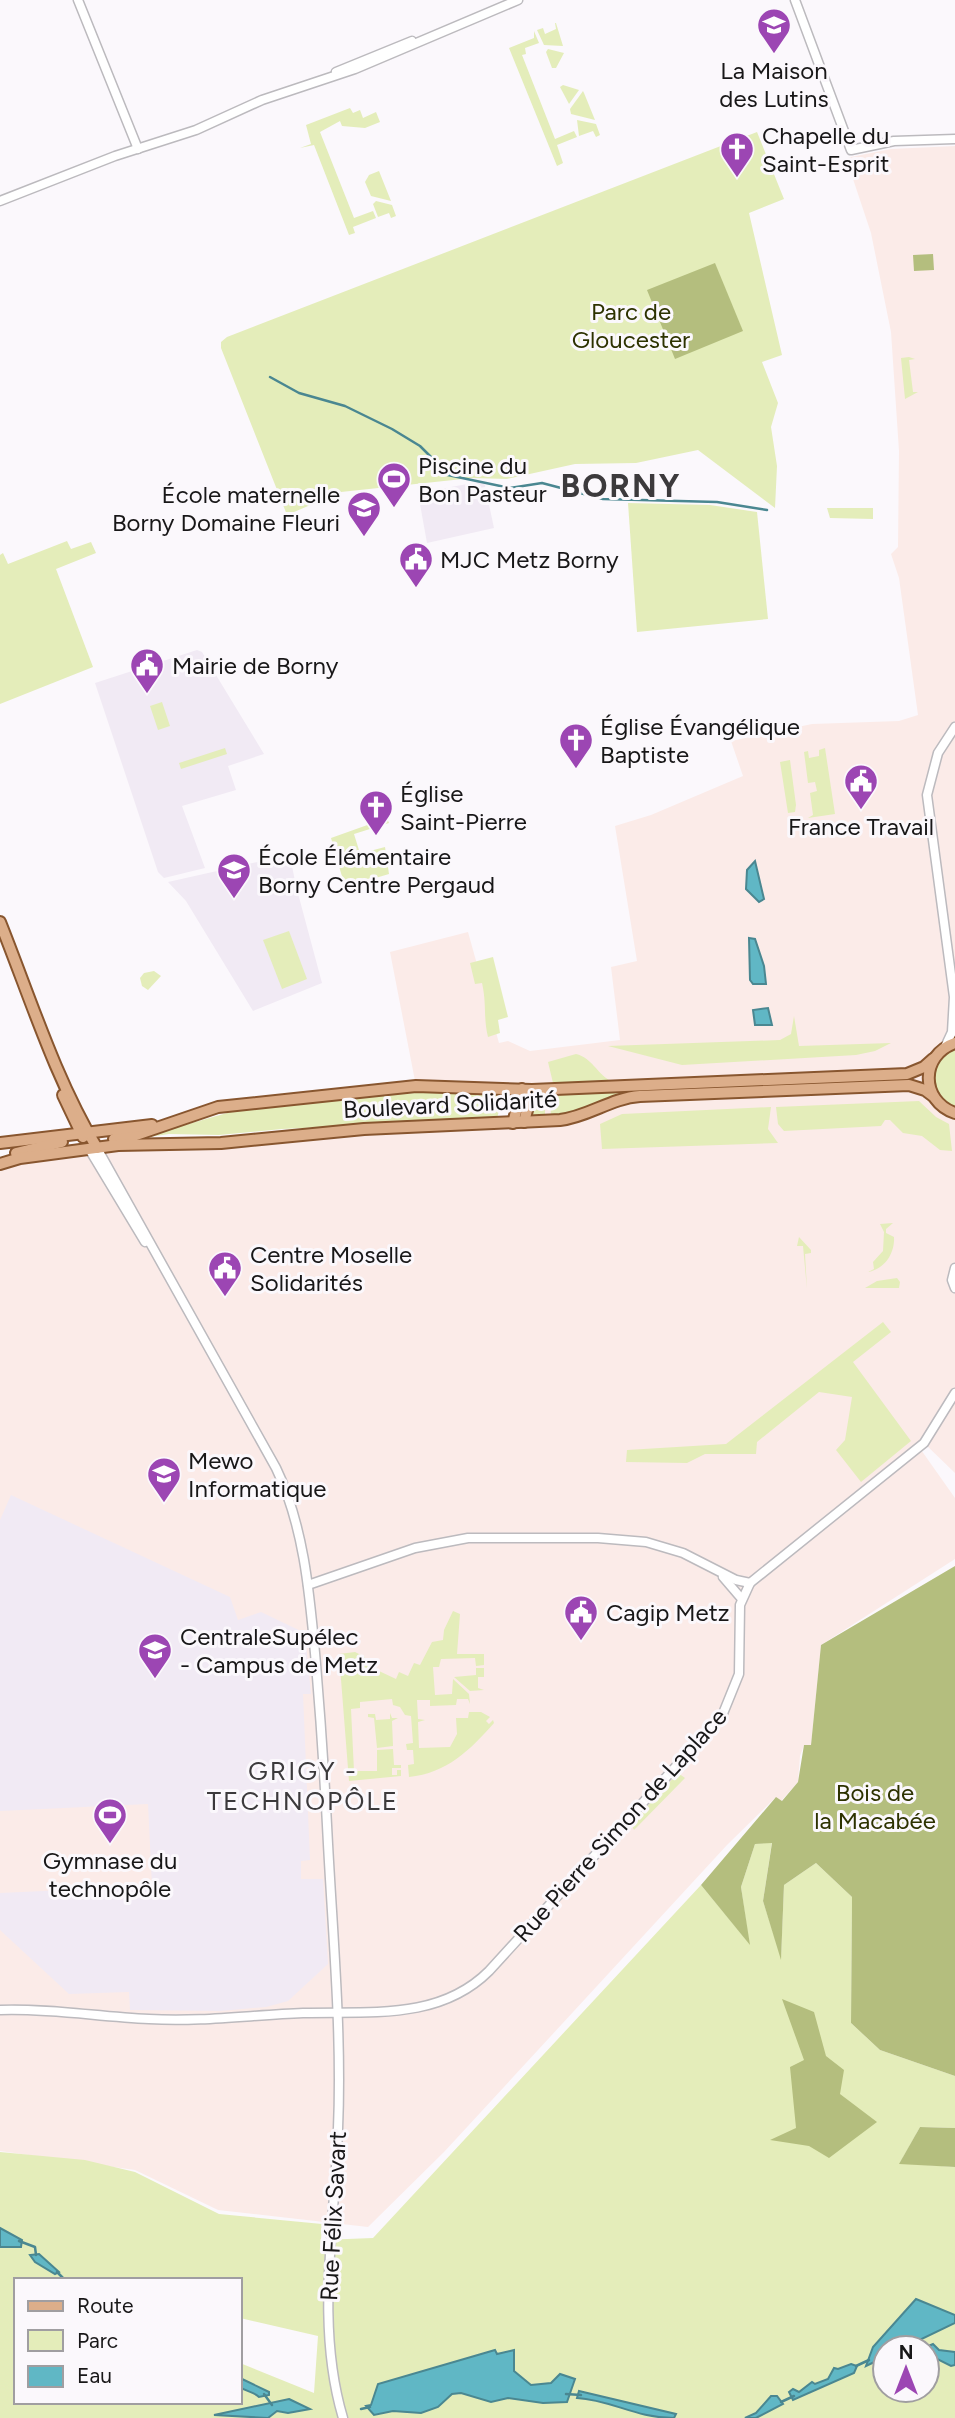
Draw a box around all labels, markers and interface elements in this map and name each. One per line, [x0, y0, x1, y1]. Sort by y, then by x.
school or university icon: La Maison des Lutins [755, 6, 793, 55]
place label: La Maison des Lutins [719, 56, 829, 113]
place label: Chapelle du Saint-Esprit [762, 121, 889, 178]
church icon: Chapelle du Saint-Esprit [718, 130, 756, 179]
park label: Parc de Gloucester [572, 297, 690, 354]
place label: Piscine du Bon Pasteur [418, 451, 547, 508]
sports icon: Piscine du Bon Pasteur [375, 460, 413, 509]
district label: BORNY [561, 467, 681, 505]
place label: École maternelle Borny Domaine Fleuri [112, 480, 340, 537]
school or university icon: École maternelle Borny Domaine Fleuri [345, 489, 383, 538]
public building icon: MJC Metz Borny [397, 540, 435, 589]
place label: MJC Metz Borny [440, 545, 619, 574]
public building icon: Mairie de Borny [128, 646, 166, 695]
place label: Mairie de Borny [172, 651, 339, 680]
place label: Église Évangélique Baptiste [600, 712, 800, 769]
church icon: Église Évangélique Baptiste [557, 721, 595, 770]
public building icon: France Travail [842, 762, 880, 811]
place label: Église Saint-Pierre [400, 779, 527, 836]
church icon: Église Saint-Pierre [357, 788, 395, 837]
place label: France Travail [788, 812, 934, 841]
place label: École Élémentaire Borny Centre Pergaud [258, 842, 495, 899]
school or university icon: École Élémentaire Borny Centre Pergaud [215, 851, 253, 900]
street label: Boulevard Solidarité [342, 1084, 558, 1124]
place label: Centre Moselle Solidarités [250, 1240, 412, 1297]
public building icon: Centre Moselle Solidarités [206, 1249, 244, 1298]
place label: Mewo Informatique [188, 1446, 326, 1503]
school or university icon: Mewo Informatique [145, 1455, 183, 1504]
public building icon: Cagip Metz [562, 1593, 600, 1642]
place label: Cagip Metz [606, 1598, 730, 1627]
place label: CentraleSupélec - Campus de Metz [180, 1622, 378, 1679]
school or university icon: CentraleSupélec - Campus de Metz [136, 1631, 174, 1680]
street label: Rue Pierre Simon de Laplace [507, 1702, 733, 1948]
district label: GRIGY - TECHNOPÔLE [207, 1755, 399, 1817]
park label: Bois de la Macabée [814, 1778, 936, 1835]
sports icon: Gymnase du technopôle [91, 1796, 129, 1845]
place label: Gymnase du technopôle [43, 1846, 177, 1903]
street label: Rue Félix Savart [314, 2130, 352, 2302]
legend [14, 2278, 242, 2404]
text: Route [77, 2293, 133, 2318]
text: Parc [77, 2328, 118, 2353]
north arrow [871, 2334, 941, 2404]
text: N [899, 2341, 913, 2364]
text: Eau [77, 2363, 112, 2388]

